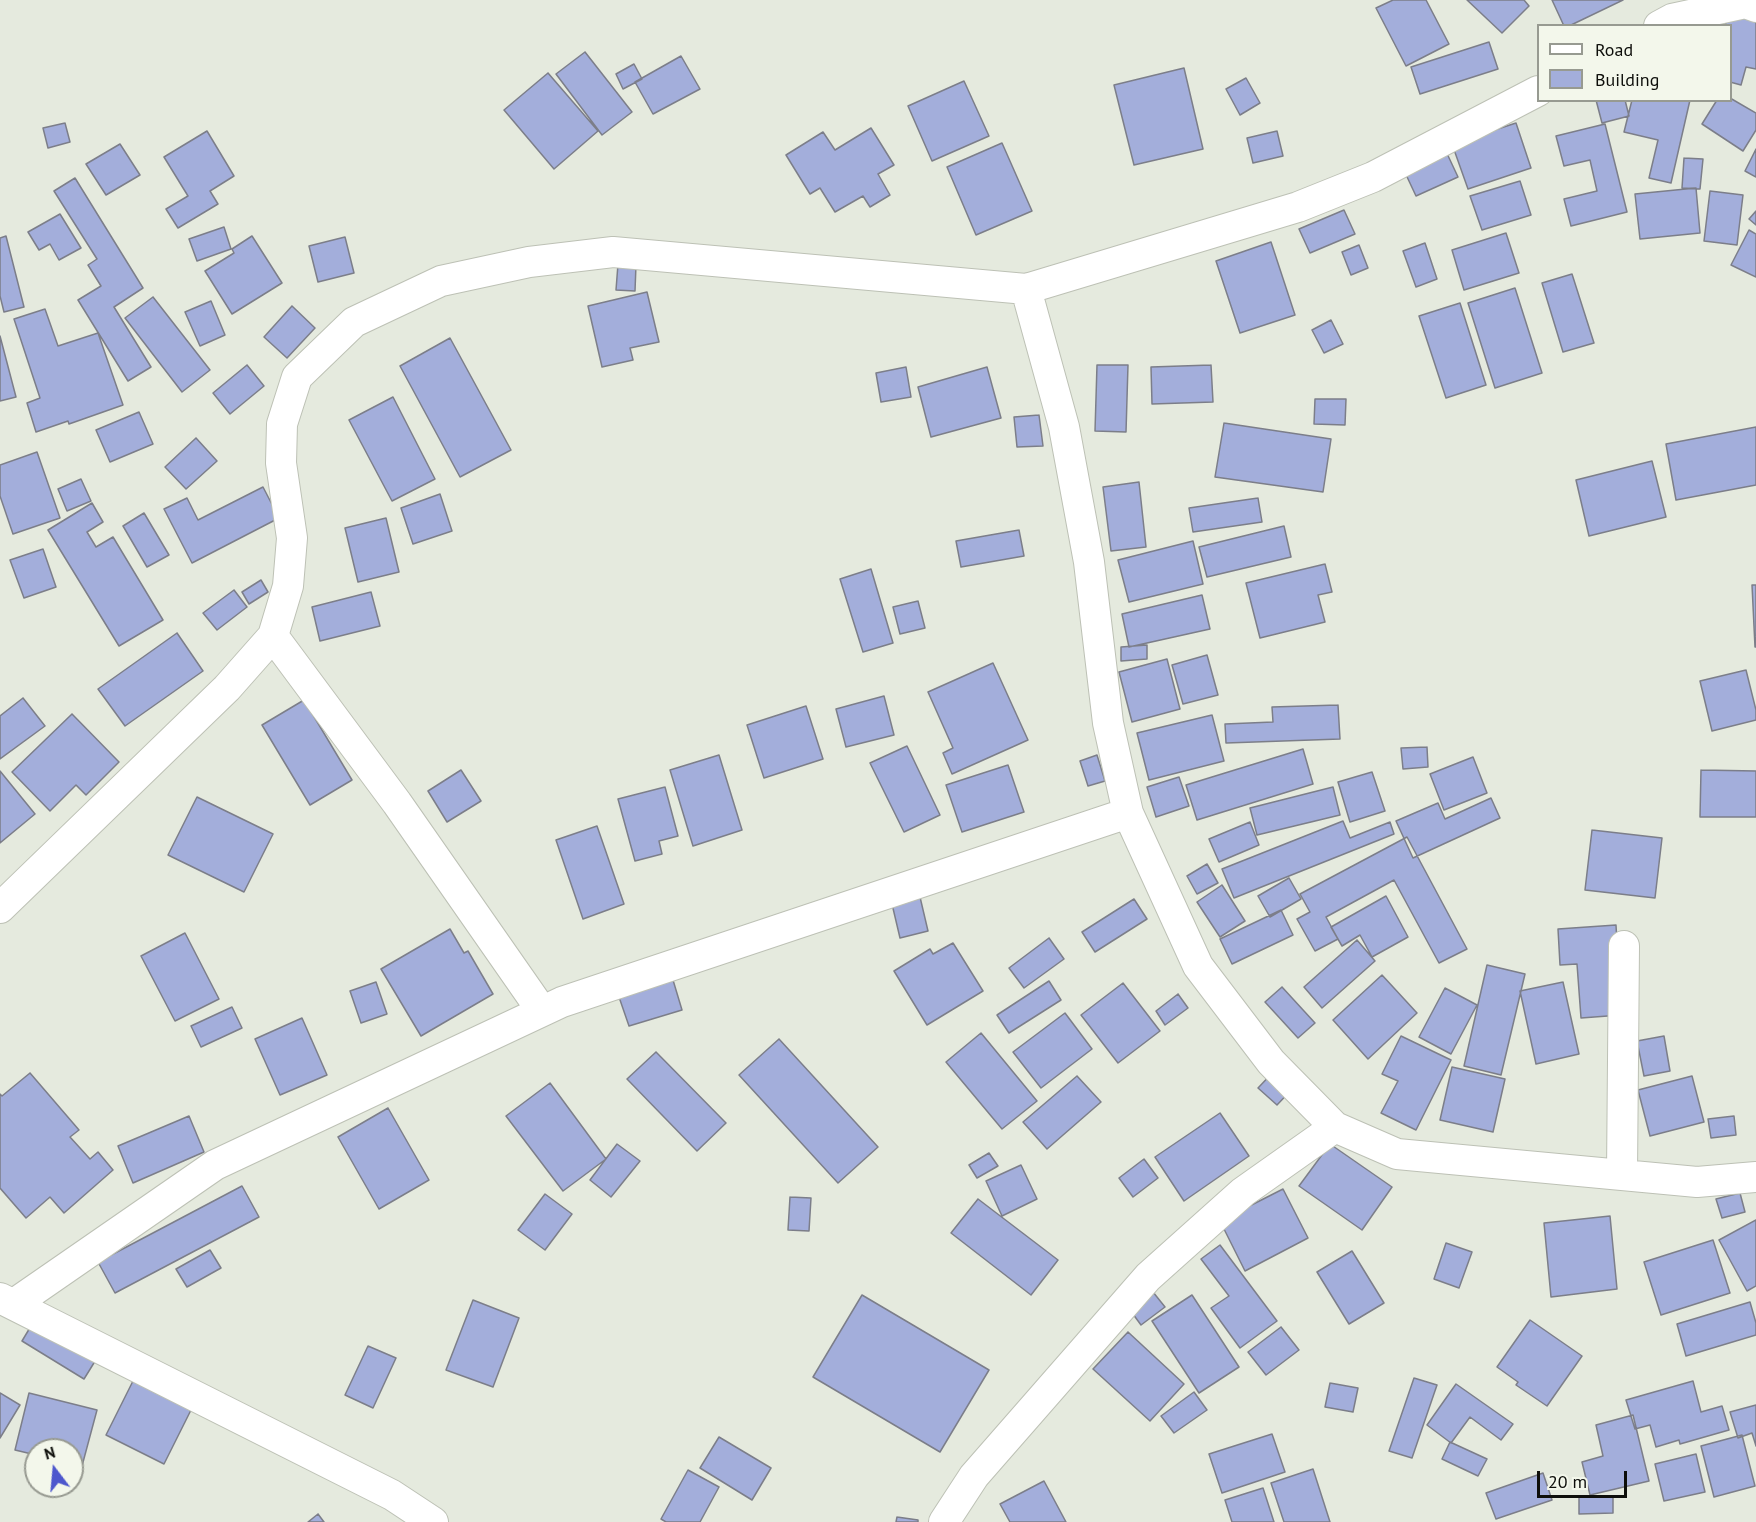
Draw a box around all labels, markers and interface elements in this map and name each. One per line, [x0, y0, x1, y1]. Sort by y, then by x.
legend [1537, 24, 1732, 102]
text: Road [1595, 38, 1633, 61]
text: Building [1595, 68, 1659, 91]
north arrow [24, 1438, 84, 1498]
text: N [42, 1442, 57, 1464]
scale bar [1540, 1459, 1630, 1497]
text: 20 m [1548, 1470, 1587, 1493]

